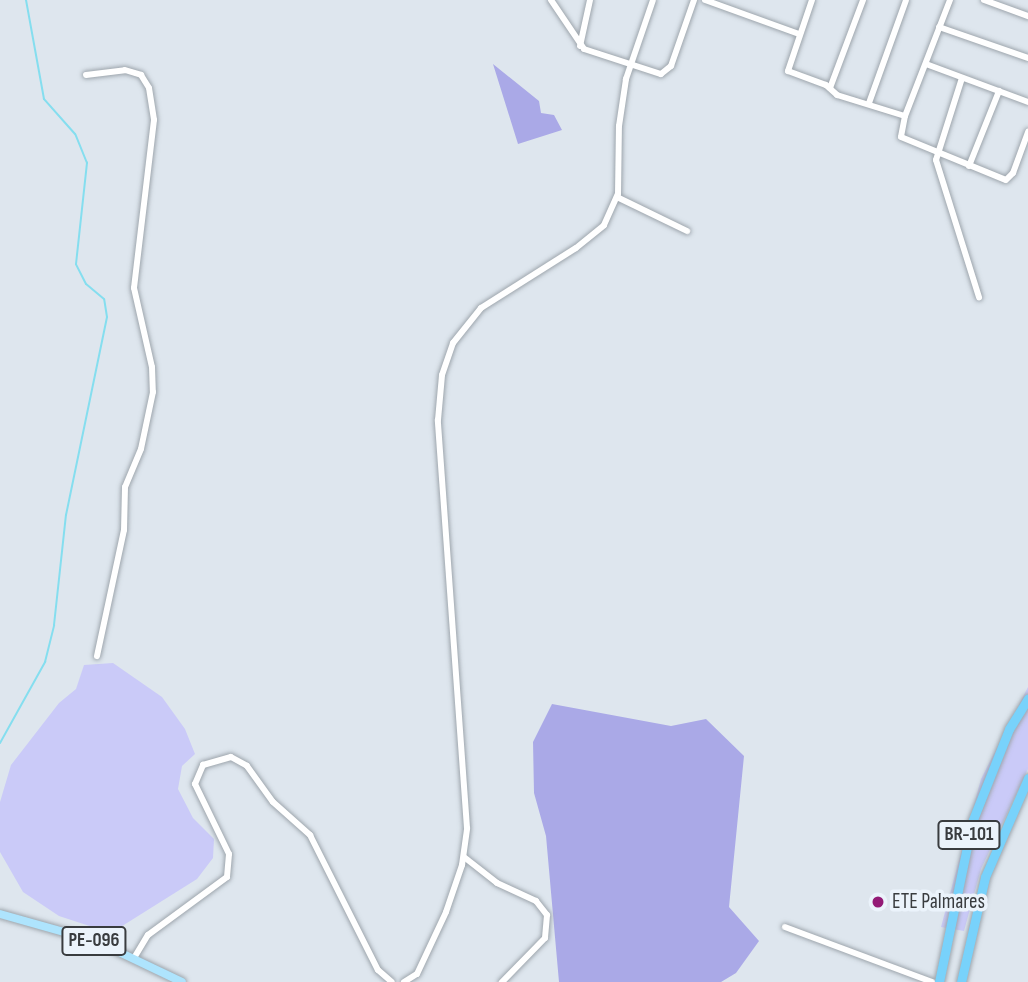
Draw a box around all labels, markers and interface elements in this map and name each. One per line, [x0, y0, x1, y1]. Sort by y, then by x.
road number: BR-101 [936, 820, 1002, 850]
place label: ETE Palmares [892, 889, 985, 915]
marker: ETE Palmares [870, 894, 886, 910]
road number: PE-096 [61, 925, 127, 956]

